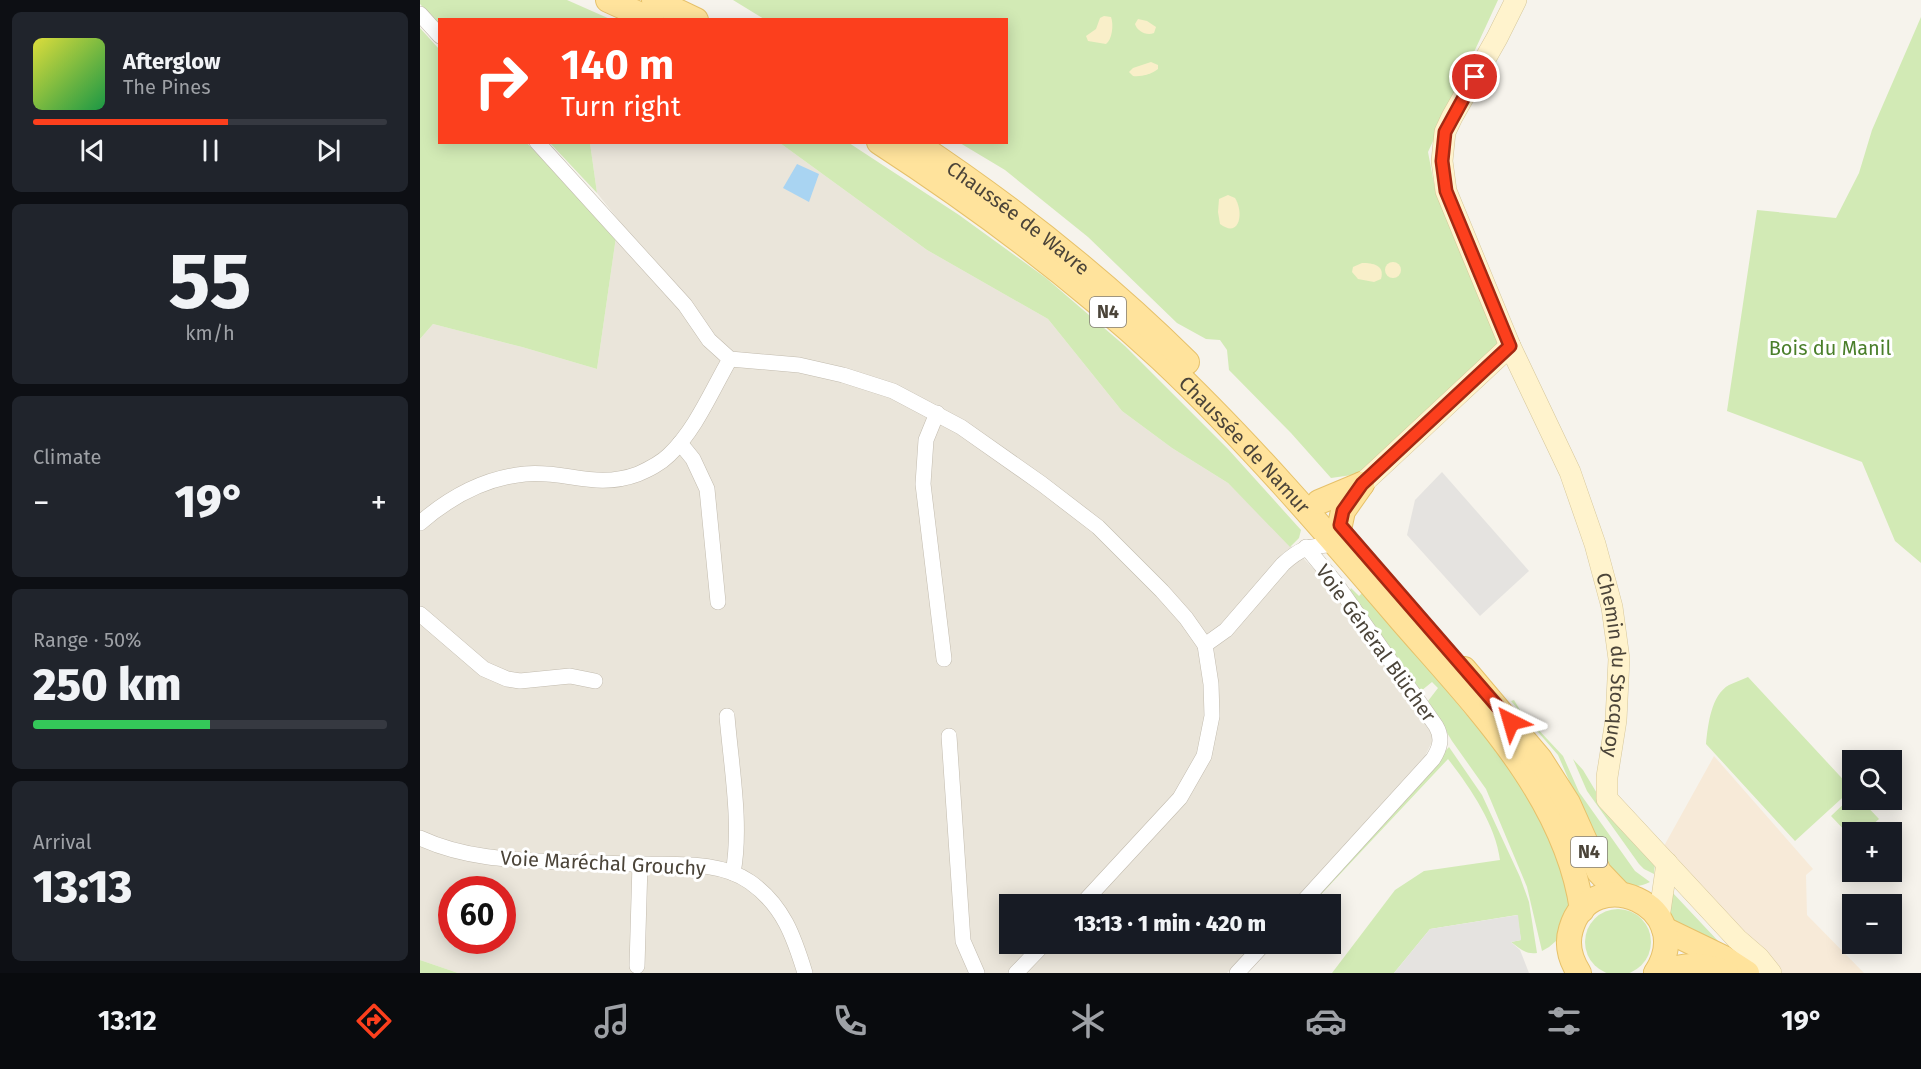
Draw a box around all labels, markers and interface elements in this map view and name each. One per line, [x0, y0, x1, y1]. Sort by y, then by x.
text: 140 m [561, 40, 674, 90]
icon: right [462, 42, 540, 120]
text: Afterglow [123, 48, 220, 75]
pin [1449, 51, 1500, 102]
icon: arrive [1458, 60, 1491, 93]
text: The Pines [123, 75, 210, 99]
text: Turn right [561, 91, 681, 123]
icon: previous [76, 134, 109, 167]
icon: pause [194, 134, 227, 167]
icon: next [312, 134, 345, 167]
street label: Chaussée de Wavre [942, 156, 1095, 280]
text: 55 [168, 235, 252, 329]
road number: N4 [1090, 297, 1126, 327]
text: km/h [185, 321, 235, 345]
park label: Bois du Manil [1769, 336, 1891, 360]
street label: Chaussée de Namur [1174, 371, 1315, 519]
text: Climate [33, 445, 101, 469]
text: 19° [175, 475, 245, 529]
text: − [33, 483, 50, 523]
text: + [371, 483, 387, 523]
street label: Voie Général Blücher [1311, 560, 1441, 727]
street label: Chemin du Stocquoy [1591, 570, 1631, 759]
text: Range · 50% [33, 628, 142, 652]
text: 250 km [33, 658, 181, 712]
position arrow [1479, 690, 1543, 754]
map controls [1842, 750, 1902, 954]
button: search [1842, 750, 1902, 810]
button: + [1842, 822, 1902, 882]
text: Arrival [33, 830, 92, 854]
road number: N4 [1571, 837, 1607, 867]
street label: Voie Maréchal Grouchy [500, 846, 707, 880]
text: 13:13 [33, 860, 132, 914]
speed limit sign: 60 [438, 876, 516, 954]
button: − [1842, 894, 1902, 954]
text: 13:13 · 1 min · 420 m [1074, 910, 1266, 937]
icon: directions [353, 1000, 395, 1042]
icon: music [591, 1000, 633, 1042]
icon: phone [829, 1000, 871, 1042]
icon: climate [1067, 1000, 1109, 1042]
icon: car [1305, 1000, 1347, 1042]
icon: filters [1543, 1000, 1585, 1042]
text: 13:12 [98, 1005, 157, 1037]
text: 19° [1781, 1005, 1823, 1037]

